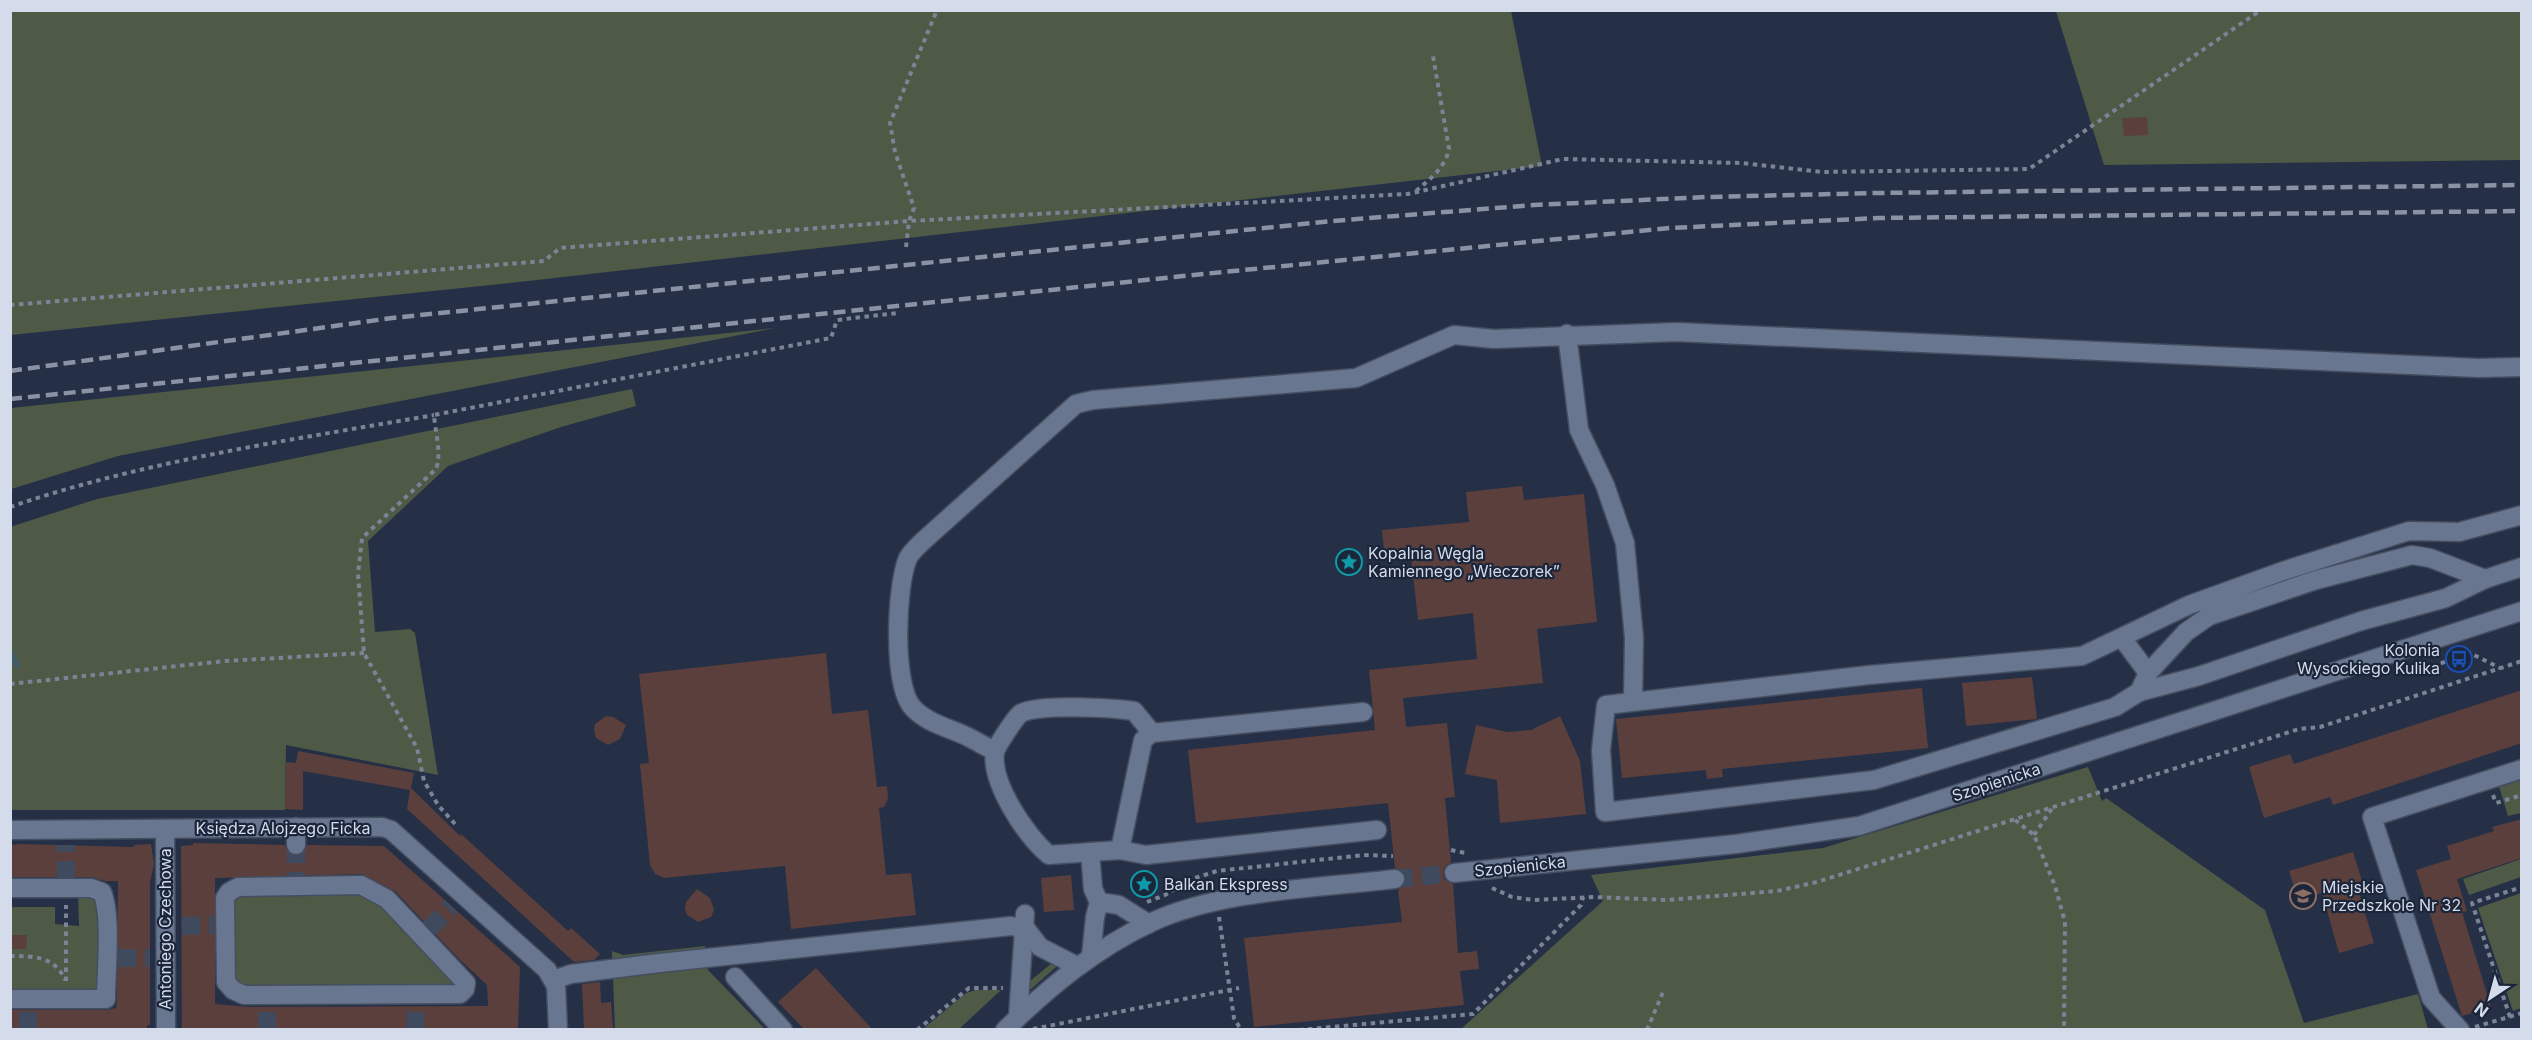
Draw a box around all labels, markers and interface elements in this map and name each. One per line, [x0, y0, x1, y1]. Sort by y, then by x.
place label: Kopalnia Węgla Kamiennego „Wieczorek” [1368, 543, 1560, 581]
place icon: Kopalnia Węgla Kamiennego „Wieczorek” [1334, 547, 1364, 577]
place label: Kolonia Wysockiego Kulika [2297, 640, 2440, 678]
bus stop icon: Kolonia Wysockiego Kulika [2444, 644, 2474, 674]
street label: Szopienicka [1949, 758, 2043, 806]
street label: Księdza Alojzego Ficka [196, 818, 370, 838]
street label: Antoniego Czechowa [155, 848, 175, 1010]
street label: Szopienicka [1473, 851, 1567, 881]
place icon: Balkan Ekspress [1129, 869, 1159, 899]
place label: Balkan Ekspress [1164, 874, 1288, 894]
place label: Miejskie Przedszkole Nr 32 [2322, 877, 2461, 915]
school or university icon: Miejskie Przedszkole Nr 32 [2288, 881, 2318, 911]
north arrow [2460, 968, 2520, 1028]
text: N [2470, 998, 2492, 1022]

